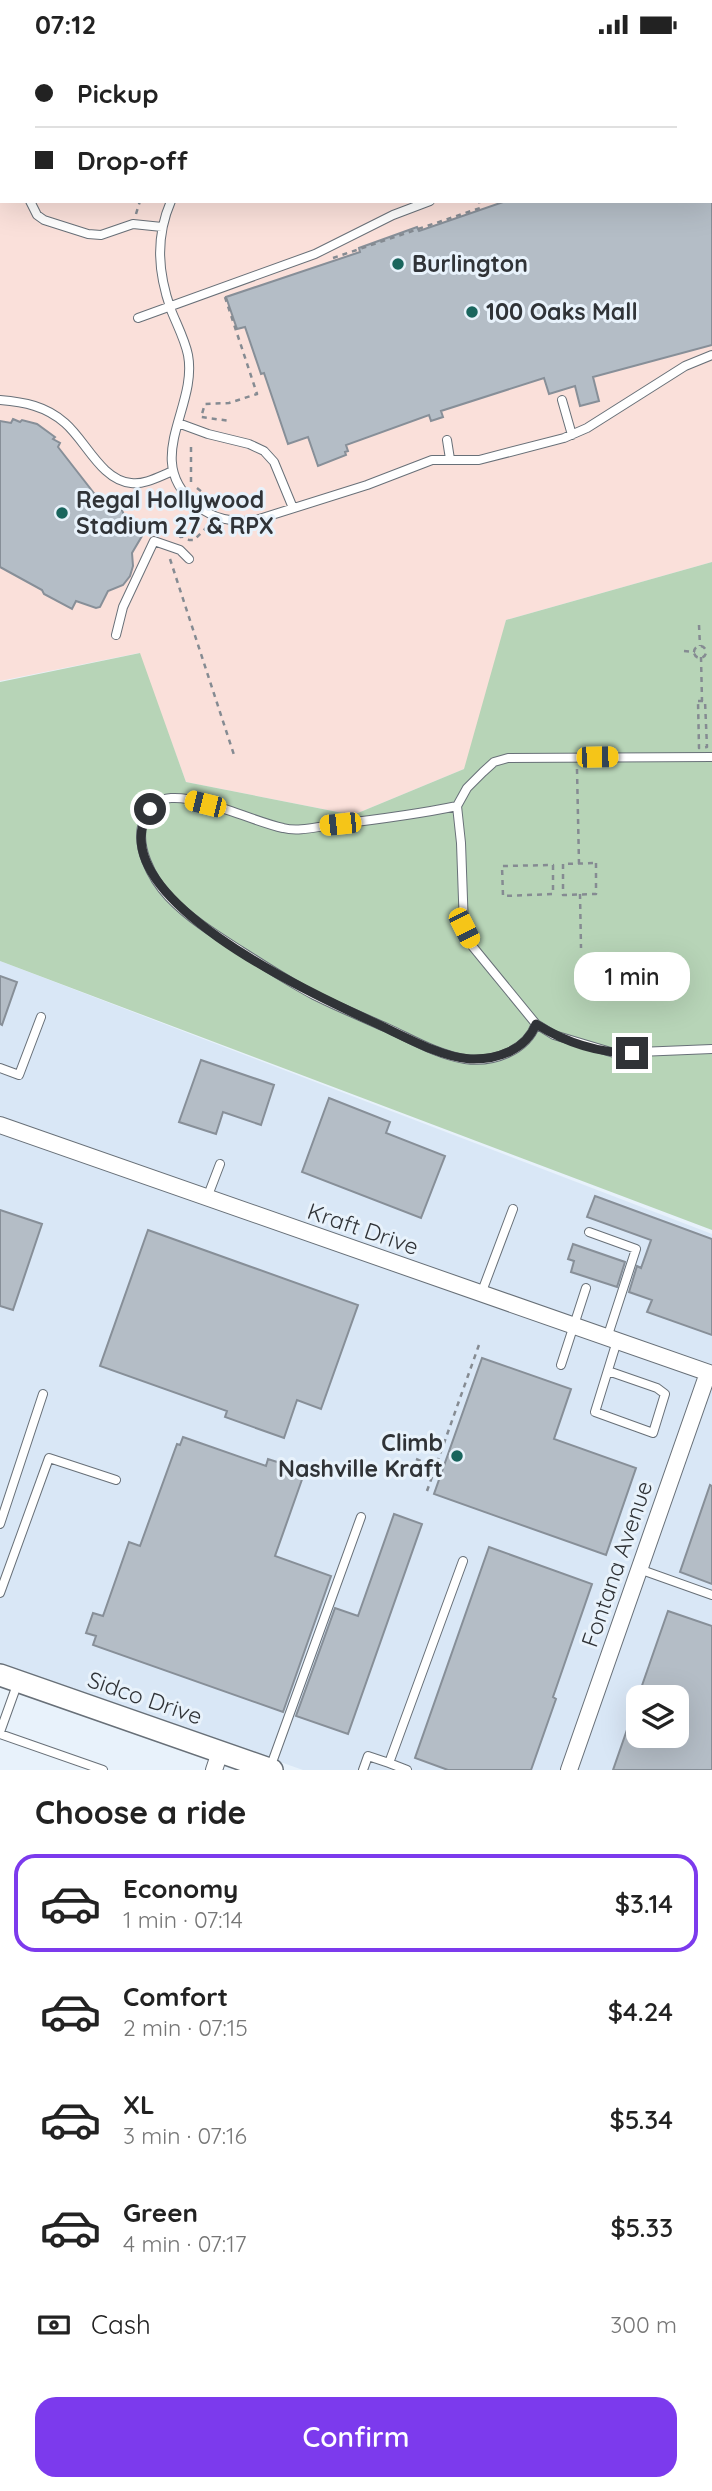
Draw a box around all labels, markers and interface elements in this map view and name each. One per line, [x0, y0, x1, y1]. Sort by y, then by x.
text: 07:12 [35, 8, 96, 41]
text: Pickup [77, 77, 159, 110]
text: Drop-off [77, 144, 188, 177]
place label: Burlington [412, 249, 528, 278]
marker: Burlington [390, 256, 406, 272]
place label: 100 Oaks Mall [486, 297, 638, 326]
marker: 100 Oaks Mall [464, 304, 480, 320]
place label: Regal Hollywood Stadium 27 & RPX [76, 485, 274, 540]
marker: Regal Hollywood Stadium 27 & RPX [54, 505, 70, 521]
car [576, 746, 619, 768]
car [183, 789, 228, 819]
route start [134, 793, 166, 825]
car [319, 811, 362, 837]
car [446, 905, 483, 951]
callout: 1 min [574, 951, 690, 1000]
text: 1 min [604, 962, 660, 991]
route end [616, 1037, 648, 1069]
street label: Kraft Drive [304, 1196, 423, 1261]
place label: Climb Nashville Kraft [278, 1428, 443, 1483]
marker: Climb Nashville Kraft [449, 1448, 465, 1464]
street label: Fontana Avenue [575, 1477, 659, 1651]
street label: Sidco Drive [84, 1664, 206, 1731]
map controls [626, 1685, 689, 1748]
button: layers [626, 1685, 689, 1748]
text: Choose a ride [35, 1792, 247, 1832]
icon: car [39, 1872, 102, 1935]
text: Economy [123, 1872, 238, 1905]
text: $3.14 [615, 1887, 673, 1920]
text: 1 min · 07:14 [123, 1905, 243, 1934]
icon: car [39, 1980, 102, 2043]
text: Comfort [123, 1980, 228, 2013]
text: $4.24 [608, 1995, 673, 2028]
text: 2 min · 07:15 [123, 2013, 248, 2042]
icon: car [39, 2088, 102, 2151]
text: XL [123, 2088, 155, 2121]
text: $5.34 [609, 2103, 673, 2136]
text: 3 min · 07:16 [123, 2121, 247, 2150]
icon: car [39, 2196, 102, 2259]
text: Green [123, 2196, 198, 2229]
text: $5.33 [610, 2211, 673, 2244]
text: 4 min · 07:17 [123, 2229, 246, 2258]
icon: cash [35, 2306, 73, 2344]
text: Cash [91, 2308, 151, 2341]
text: 300 m [610, 2310, 677, 2339]
button: Confirm [35, 2397, 677, 2477]

